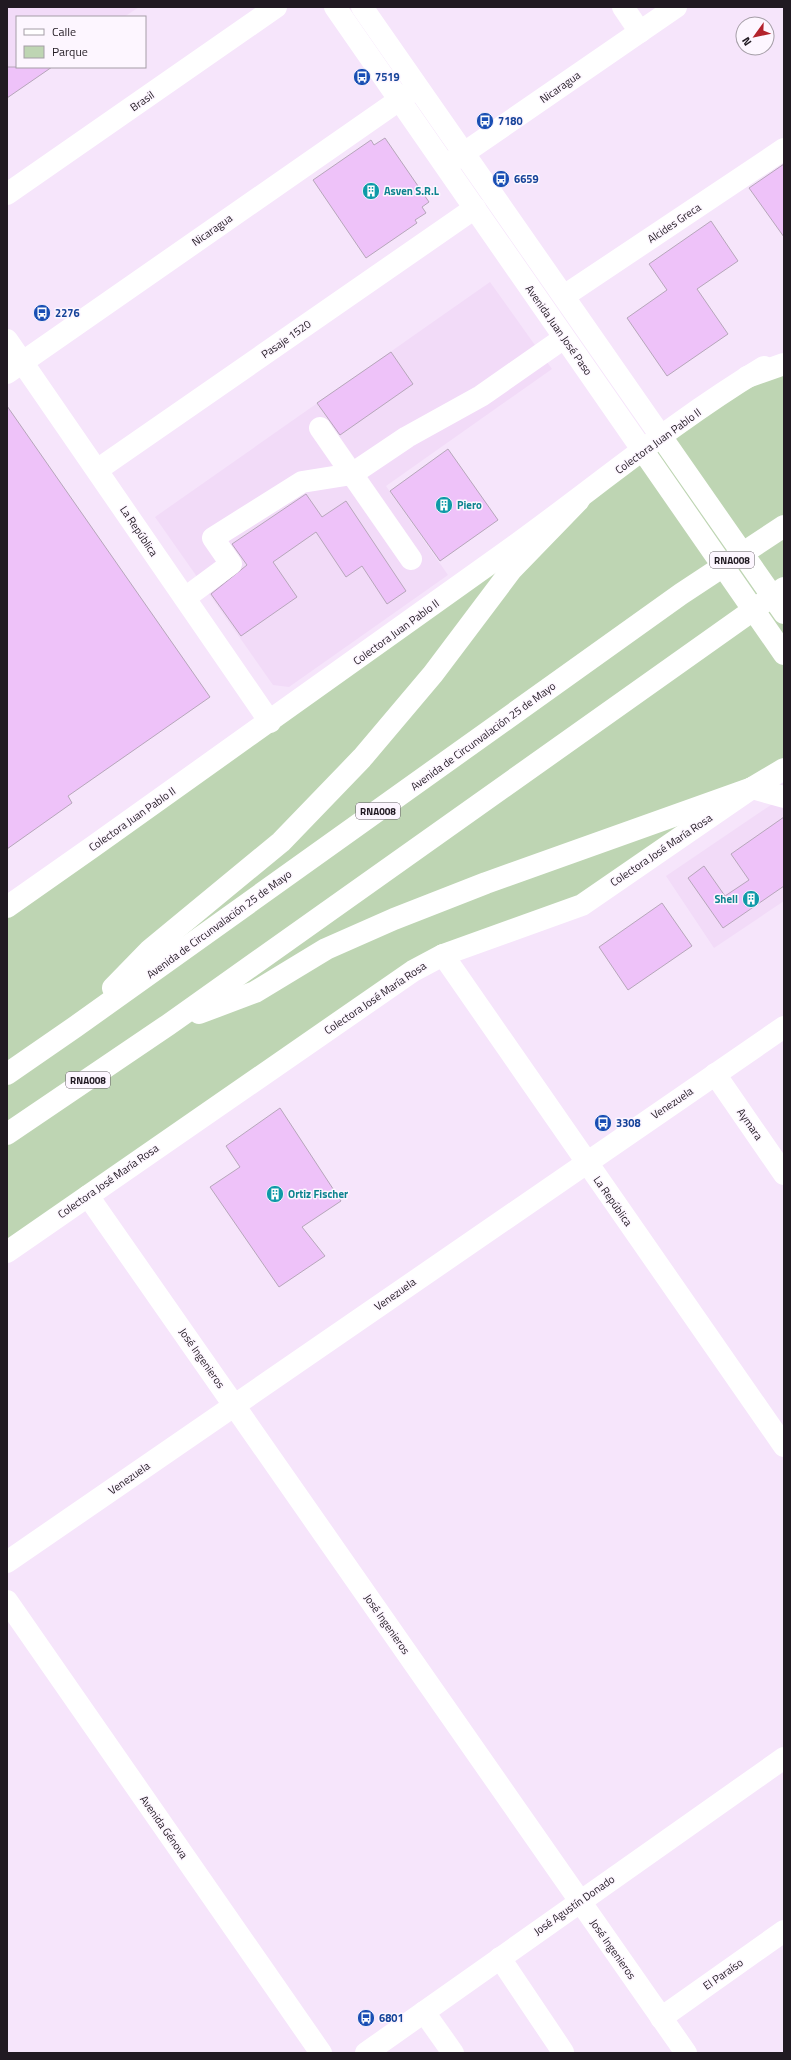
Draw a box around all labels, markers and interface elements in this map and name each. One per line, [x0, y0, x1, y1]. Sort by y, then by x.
legend [16, 16, 146, 68]
north arrow [735, 16, 775, 56]
text: Calle [52, 22, 76, 41]
text: N [738, 34, 755, 49]
text: Parque [52, 42, 88, 61]
bus stop icon: 7519 [352, 67, 372, 87]
street label: Nicaragua [536, 67, 584, 107]
place label: 7519 [375, 69, 400, 85]
street label: Brasil [127, 87, 157, 115]
bus stop icon: 7180 [475, 111, 495, 131]
place label: 7180 [498, 113, 523, 129]
bus stop icon: 6659 [491, 169, 511, 189]
place label: 6659 [514, 171, 539, 187]
building icon: Asven S.R.L [361, 181, 381, 201]
place label: Asven S.R.L [384, 183, 440, 199]
street label: Alcides Greca [644, 199, 704, 247]
street label: Nicaragua [188, 210, 236, 250]
street label: Avenida Juan José Paso [522, 282, 596, 379]
bus stop icon: 2276 [32, 303, 52, 323]
place label: 2276 [55, 305, 80, 321]
street label: Pasaje 1520 [258, 316, 314, 362]
street label: Colectora Juan Pablo II [612, 404, 704, 478]
building icon: Piero [434, 495, 454, 515]
place label: Piero [457, 497, 482, 513]
street label: La República [116, 502, 162, 560]
road number: RNA008 [710, 552, 754, 568]
street label: Colectora Juan Pablo II [350, 595, 442, 669]
street label: Avenida de Circunvalación 25 de Mayo [407, 678, 559, 794]
street label: Colectora Juan Pablo II [85, 783, 179, 855]
road number: RNA008 [356, 803, 400, 819]
street label: Colectora José María Rosa [607, 810, 716, 890]
street label: Avenida de Circunvalación 25 de Mayo [143, 866, 295, 982]
building icon: Shell [741, 889, 761, 909]
place label: Shell [714, 891, 738, 907]
street label: Colectora José María Rosa [321, 958, 430, 1038]
road number: RNA008 [66, 1072, 110, 1088]
street label: Venezuela [648, 1083, 697, 1123]
street label: Aymara [733, 1105, 767, 1144]
bus stop icon: 3308 [593, 1113, 613, 1133]
place label: 3308 [616, 1115, 641, 1131]
street label: Colectora José María Rosa [54, 1140, 162, 1222]
street label: La República [590, 1173, 636, 1230]
building icon: Ortiz Fischer [265, 1184, 285, 1204]
place label: Ortiz Fischer [288, 1186, 348, 1202]
street label: Venezuela [371, 1274, 419, 1314]
street label: José Ingenieros [175, 1325, 229, 1391]
street label: Venezuela [105, 1458, 153, 1498]
street label: José Ingenieros [360, 1591, 414, 1657]
street label: Avenida Génova [136, 1792, 192, 1862]
street label: José Agustín Donado [530, 1871, 618, 1939]
street label: José Ingenieros [586, 1916, 640, 1982]
street label: El Paraíso [700, 1954, 746, 1994]
bus stop icon: 6801 [356, 2008, 376, 2028]
place label: 6801 [379, 2010, 404, 2026]

